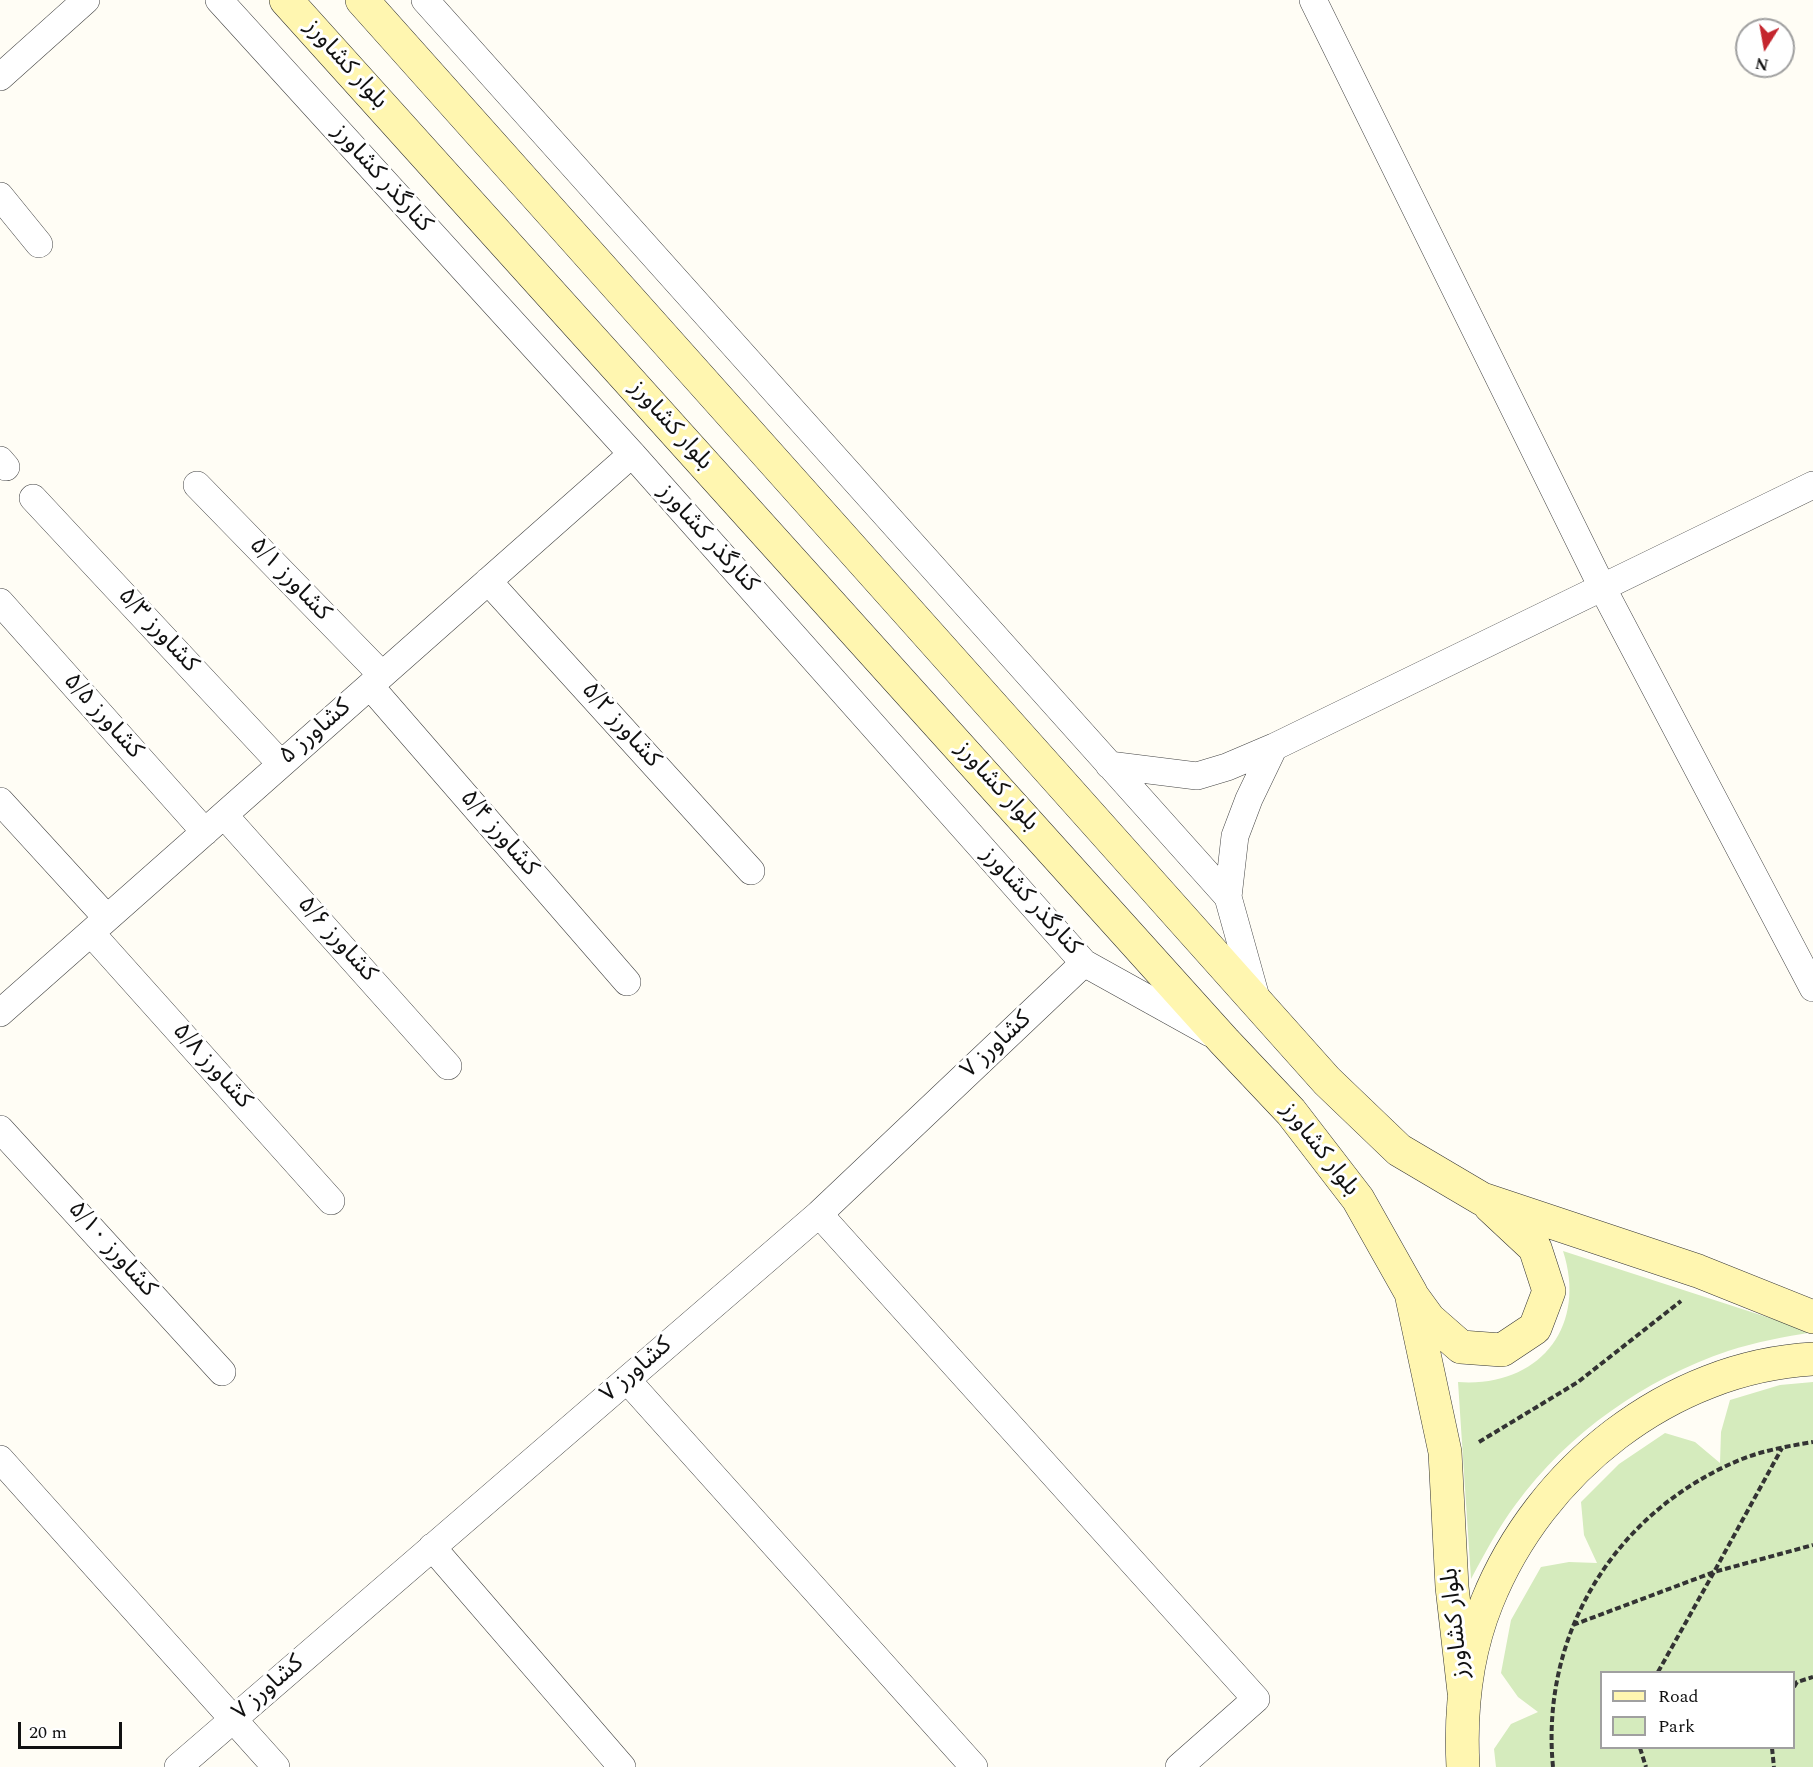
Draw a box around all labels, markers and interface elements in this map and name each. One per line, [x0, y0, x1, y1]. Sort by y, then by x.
street label: بلوار کشاورز [297, 14, 393, 116]
north arrow [1735, 18, 1795, 78]
text: N [1753, 51, 1771, 77]
street label: کنارگذر کشاورز [325, 119, 437, 239]
street label: بلوار کشاورز [622, 375, 718, 477]
street label: کنارگذر کشاورز [651, 479, 763, 599]
street label: کشاورز ۵/۱ [242, 532, 336, 628]
street label: کشاورز ۵/۳ [111, 583, 203, 679]
street label: کشاورز ۵/۵ [56, 668, 148, 766]
street label: کشاورز ۵/۲ [574, 677, 666, 775]
street label: کشاورز ۵ [274, 694, 358, 772]
street label: بلوار کشاورز [948, 736, 1044, 838]
street label: کشاورز ۵/۴ [453, 785, 543, 883]
street label: کنارگذر کشاورز [974, 842, 1086, 962]
street label: کشاورز ۵/۶ [290, 891, 382, 989]
street label: کشاورز ۷ [956, 1006, 1038, 1086]
street label: کشاورز ۵/۸ [165, 1018, 257, 1116]
street label: بلوار کشاورز [1273, 1097, 1365, 1203]
street label: کشاورز ۵/۱۰ [61, 1196, 161, 1304]
street label: کشاورز ۷ [595, 1332, 679, 1410]
street label: بلوار کشاورز [1437, 1566, 1477, 1680]
street label: کشاورز ۷ [227, 1650, 311, 1728]
legend [1600, 1671, 1795, 1749]
text: Road [1658, 1683, 1699, 1710]
scale bar [21, 1710, 124, 1748]
text: Park [1658, 1713, 1695, 1740]
text: 20 m [29, 1719, 67, 1746]

